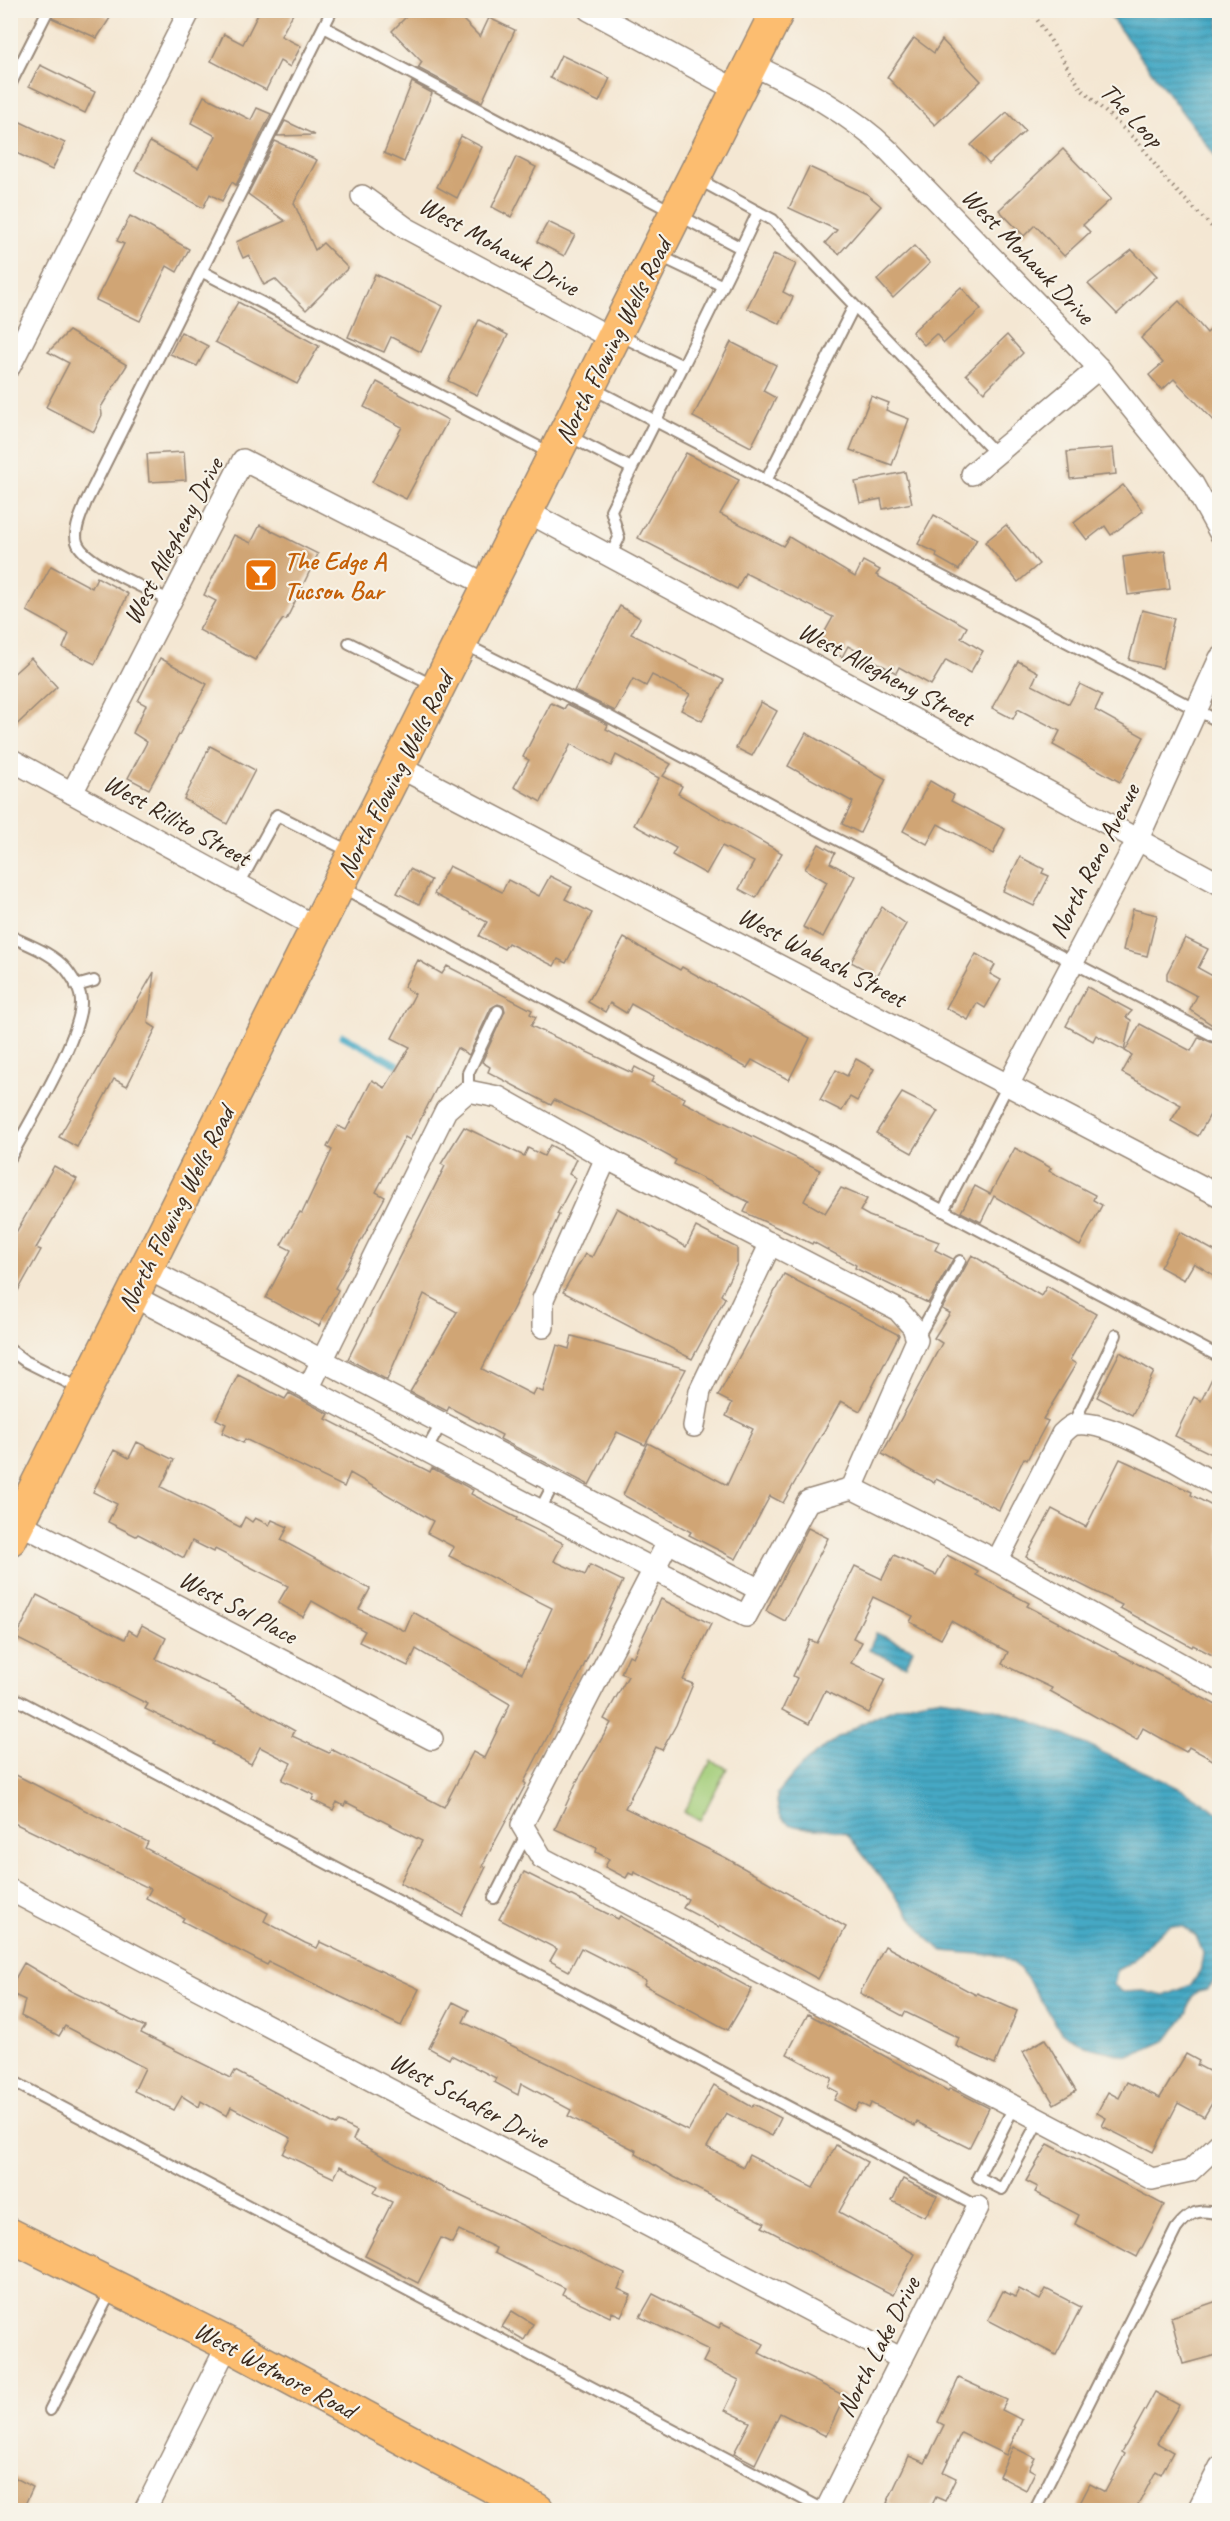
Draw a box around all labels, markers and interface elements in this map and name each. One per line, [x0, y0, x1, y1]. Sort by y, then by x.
street label: The Loop [1093, 75, 1173, 156]
street label: West Mohawk Drive [955, 181, 1103, 332]
street label: West Mohawk Drive [413, 189, 586, 304]
street label: North Flowing Wells Road [547, 229, 681, 449]
street label: West Allegheny Drive [115, 450, 232, 630]
place label: The Edge A Tucson Bar [284, 544, 387, 607]
bar icon: The Edge A Tucson Bar [243, 557, 279, 593]
street label: West Allegheny Street [793, 614, 981, 735]
street label: North Flowing Wells Road [329, 663, 463, 883]
street label: West Rillito Street [98, 766, 258, 875]
street label: North Reno Avenue [1041, 777, 1148, 944]
street label: West Wabash Street [732, 899, 914, 1016]
street label: North Flowing Wells Road [110, 1097, 244, 1317]
street label: West Sol Place [173, 1562, 305, 1653]
street label: West Schafer Drive [384, 2044, 556, 2157]
street label: North Lake Drive [829, 2270, 928, 2423]
street label: West Wetmore Road [188, 2314, 365, 2428]

